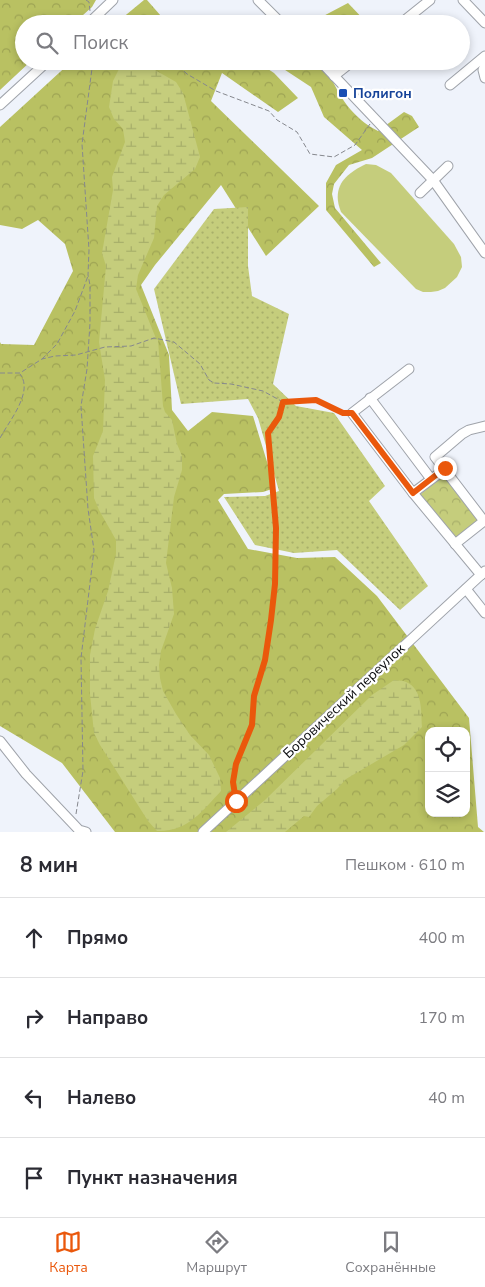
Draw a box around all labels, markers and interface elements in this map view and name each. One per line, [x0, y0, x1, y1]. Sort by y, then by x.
search box [15, 15, 470, 70]
icon: search [33, 29, 61, 57]
text: Поиск [73, 30, 128, 56]
place label: Полигон [353, 84, 412, 103]
marker: Полигон [337, 87, 349, 99]
route end [434, 457, 457, 480]
street label: Боровический переулок [279, 639, 410, 763]
map controls [425, 727, 470, 817]
button: locate [425, 727, 470, 772]
button: layers [425, 772, 470, 817]
route start [225, 790, 248, 813]
text: 8 мин [20, 851, 78, 879]
text: Пешком · 610 m [345, 854, 465, 876]
icon: ahead [20, 924, 48, 952]
text: Прямо [67, 925, 128, 951]
text: 400 m [418, 927, 465, 949]
icon: right [20, 1004, 48, 1032]
text: Направо [67, 1005, 148, 1031]
text: 170 m [418, 1007, 465, 1029]
icon: left [20, 1084, 48, 1112]
text: Налево [67, 1085, 136, 1111]
text: 40 m [428, 1087, 465, 1109]
icon: arrive [20, 1164, 48, 1192]
text: Пункт назначения [67, 1165, 238, 1191]
tab: Карта [49, 1228, 88, 1277]
tab: Маршрут [186, 1228, 247, 1277]
tab: Сохранённые [345, 1228, 436, 1277]

